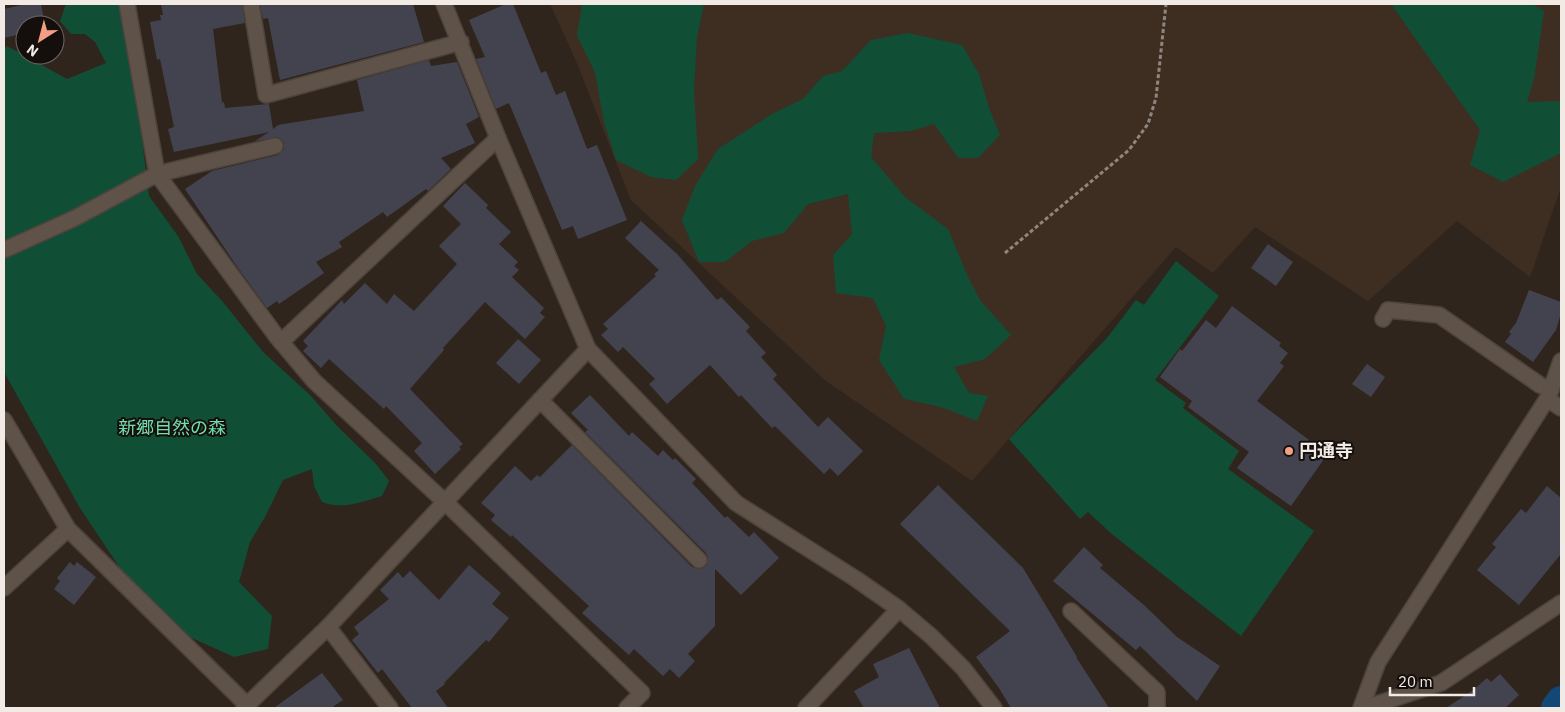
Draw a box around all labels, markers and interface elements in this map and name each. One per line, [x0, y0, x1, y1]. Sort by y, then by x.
north arrow [15, 15, 65, 65]
text: N [23, 40, 42, 61]
park label: 新郷自然の森 [118, 416, 226, 439]
place label: 円通寺 [1299, 439, 1353, 462]
marker: 円通寺 [1283, 445, 1295, 457]
scale bar [1390, 664, 1474, 696]
text: 20 m [1398, 672, 1433, 691]

